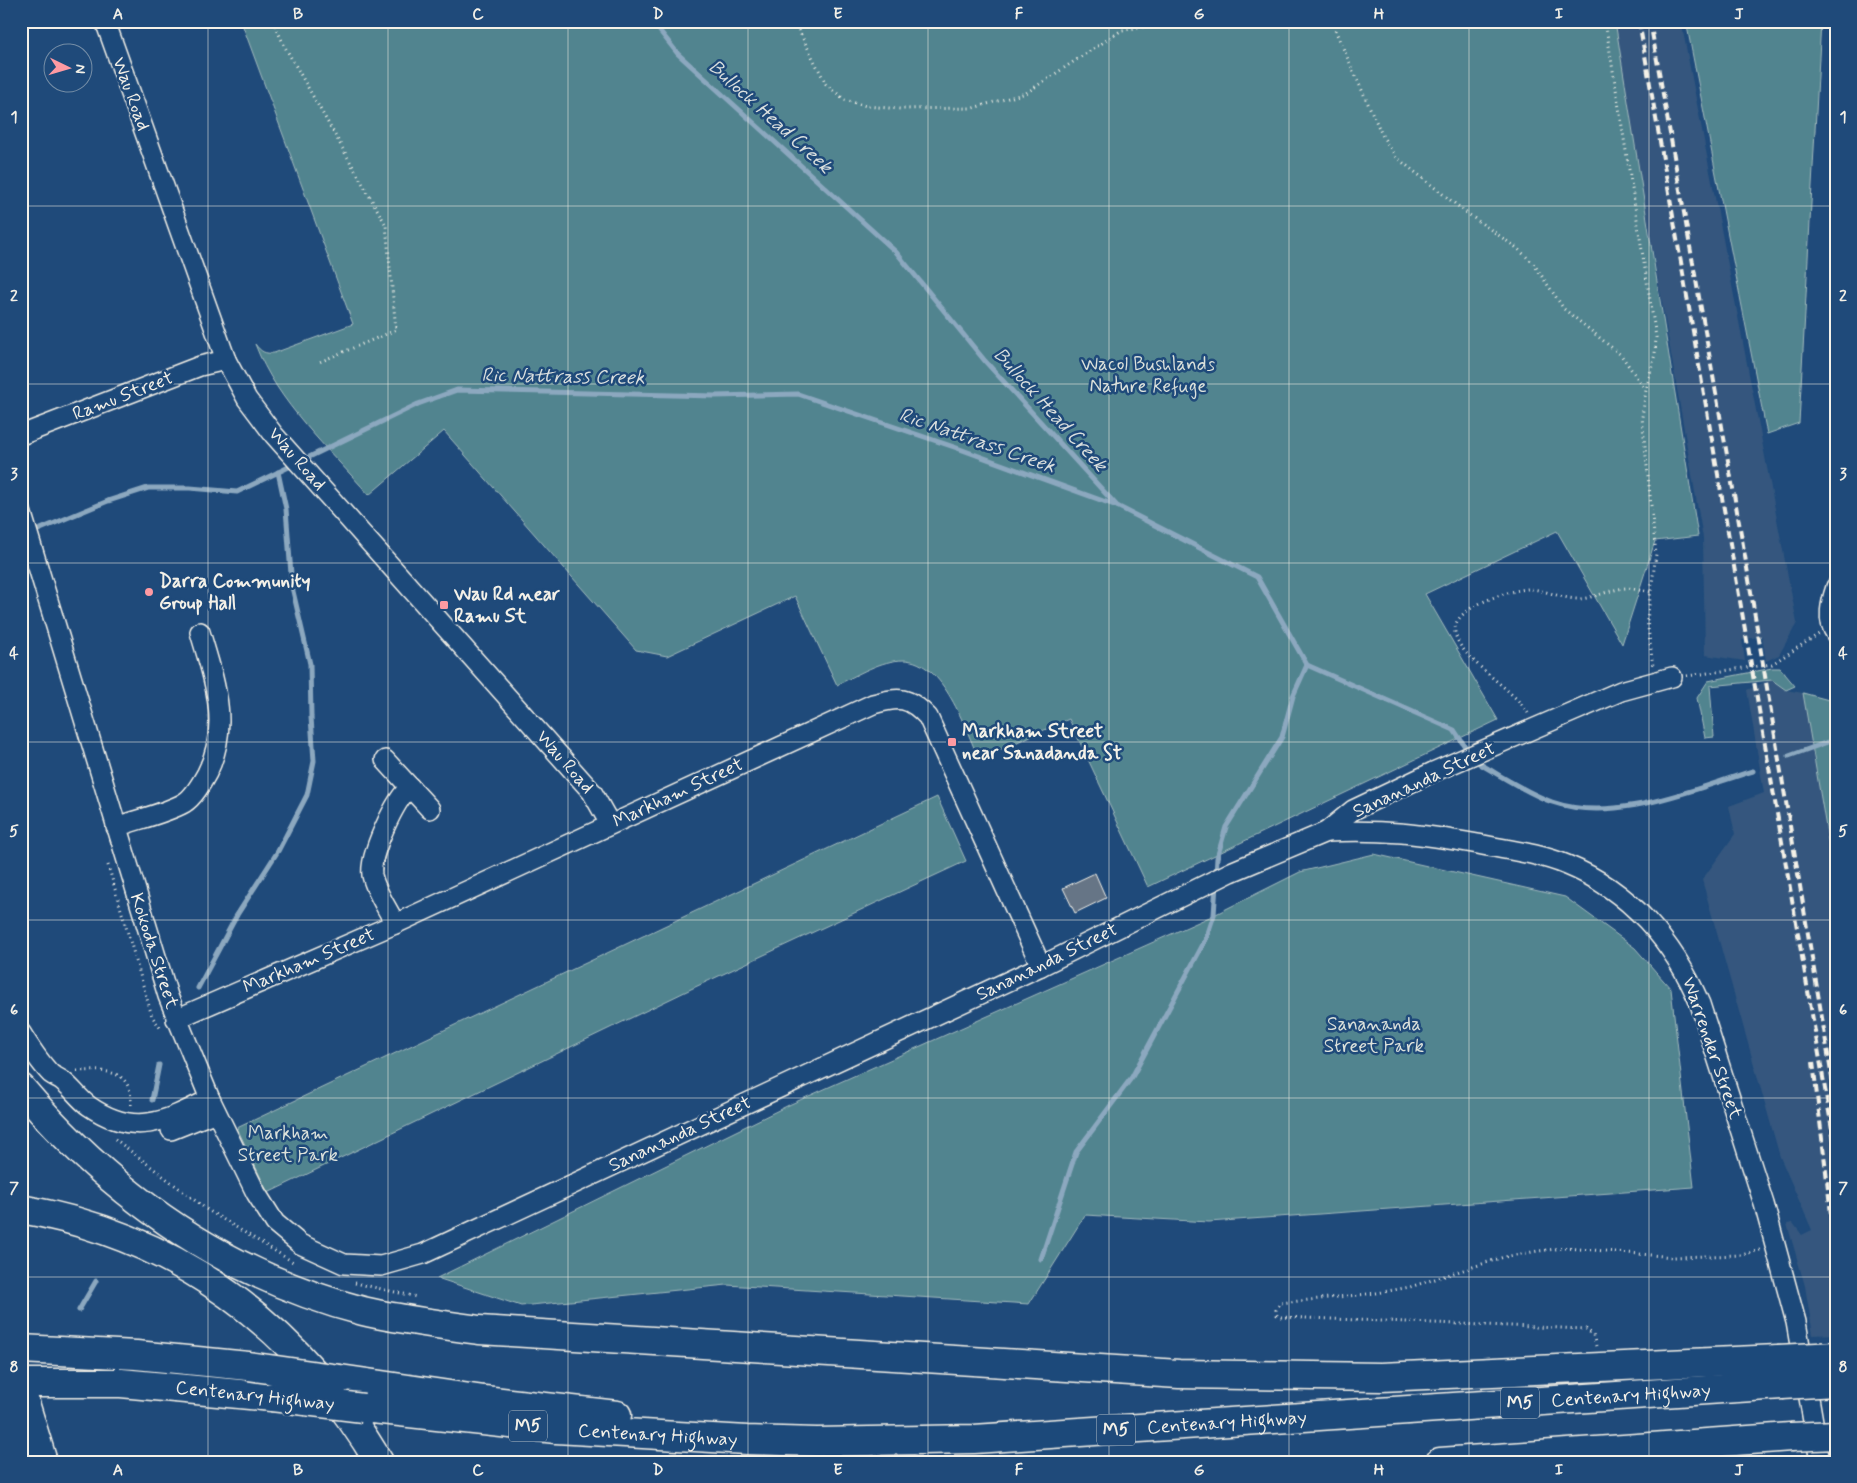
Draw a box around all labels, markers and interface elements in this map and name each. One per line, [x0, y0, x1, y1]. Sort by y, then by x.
text: A [113, 4, 123, 25]
text: B [293, 4, 303, 25]
text: C [472, 4, 484, 25]
text: D [652, 4, 664, 25]
text: E [833, 4, 843, 25]
text: F [1015, 4, 1024, 25]
text: G [1194, 4, 1205, 25]
text: H [1374, 4, 1385, 25]
text: I [1555, 4, 1564, 25]
text: J [1734, 4, 1744, 25]
north arrow [42, 42, 92, 92]
street label: Wau Road [106, 54, 156, 134]
water label: Bullock Head Creek [702, 54, 839, 181]
text: N [71, 64, 89, 74]
text: 1 [10, 107, 18, 128]
text: 1 [1839, 107, 1847, 128]
text: 2 [10, 286, 18, 307]
text: 2 [1839, 286, 1847, 307]
water label: Bullock Head Creek [987, 342, 1114, 479]
park label: Wacol Bushlands Nature Refuge [1081, 352, 1216, 400]
water label: Ric Nattrass Creek [481, 362, 645, 392]
street label: Ramu Street [69, 365, 177, 427]
water label: Ric Nattrass Creek [895, 402, 1059, 480]
street label: Wau Road [262, 422, 332, 496]
text: 3 [10, 464, 18, 485]
text: 3 [1839, 464, 1847, 485]
place label: Darra Community Group Hall [159, 569, 311, 616]
place label: Wau Rd near Ramu St [453, 582, 560, 629]
marker: Darra Community Group Hall [143, 586, 155, 598]
marker: Wau Rd near Ramu St [438, 599, 450, 611]
text: 4 [9, 643, 19, 664]
text: 4 [1838, 643, 1848, 664]
place label: Markham Street near Sanadanda St [962, 719, 1122, 766]
street label: Wau Road [530, 725, 600, 799]
marker: Markham Street near Sanadanda St [946, 736, 958, 748]
street label: Sanananda Street [1349, 736, 1499, 824]
street label: Markham Street [609, 752, 747, 834]
text: 5 [9, 821, 19, 842]
text: 5 [1838, 821, 1848, 842]
street label: Kokoda Street [124, 890, 184, 1012]
street label: Sanananda Street [972, 917, 1122, 1007]
street label: Markham Street [239, 922, 379, 1000]
street label: Warrender Street [1676, 974, 1748, 1122]
text: 6 [10, 1000, 18, 1021]
text: 6 [1839, 1000, 1847, 1021]
park label: Sanananda Street Park [1324, 1012, 1425, 1059]
street label: Sanananda Street [605, 1090, 755, 1178]
park label: Markham Street Park [238, 1121, 339, 1168]
text: 7 [9, 1178, 19, 1199]
text: 7 [1838, 1178, 1848, 1199]
text: 8 [9, 1357, 19, 1378]
text: 8 [1838, 1357, 1848, 1378]
street label: Centenary Highway [174, 1375, 336, 1420]
street label: Centenary Highway [1550, 1377, 1712, 1413]
road number: M5 [1501, 1388, 1539, 1419]
street label: Centenary Highway [1146, 1404, 1308, 1440]
road number: M5 [509, 1410, 547, 1442]
road number: M5 [1097, 1414, 1135, 1446]
street label: Centenary Highway [577, 1418, 738, 1453]
text: A [113, 1460, 123, 1481]
text: B [293, 1460, 303, 1481]
text: C [472, 1460, 484, 1481]
text: D [652, 1460, 664, 1481]
text: E [833, 1460, 843, 1481]
text: F [1015, 1460, 1024, 1481]
text: G [1194, 1460, 1205, 1481]
text: H [1374, 1460, 1385, 1481]
text: I [1555, 1460, 1564, 1481]
text: J [1734, 1460, 1744, 1481]

